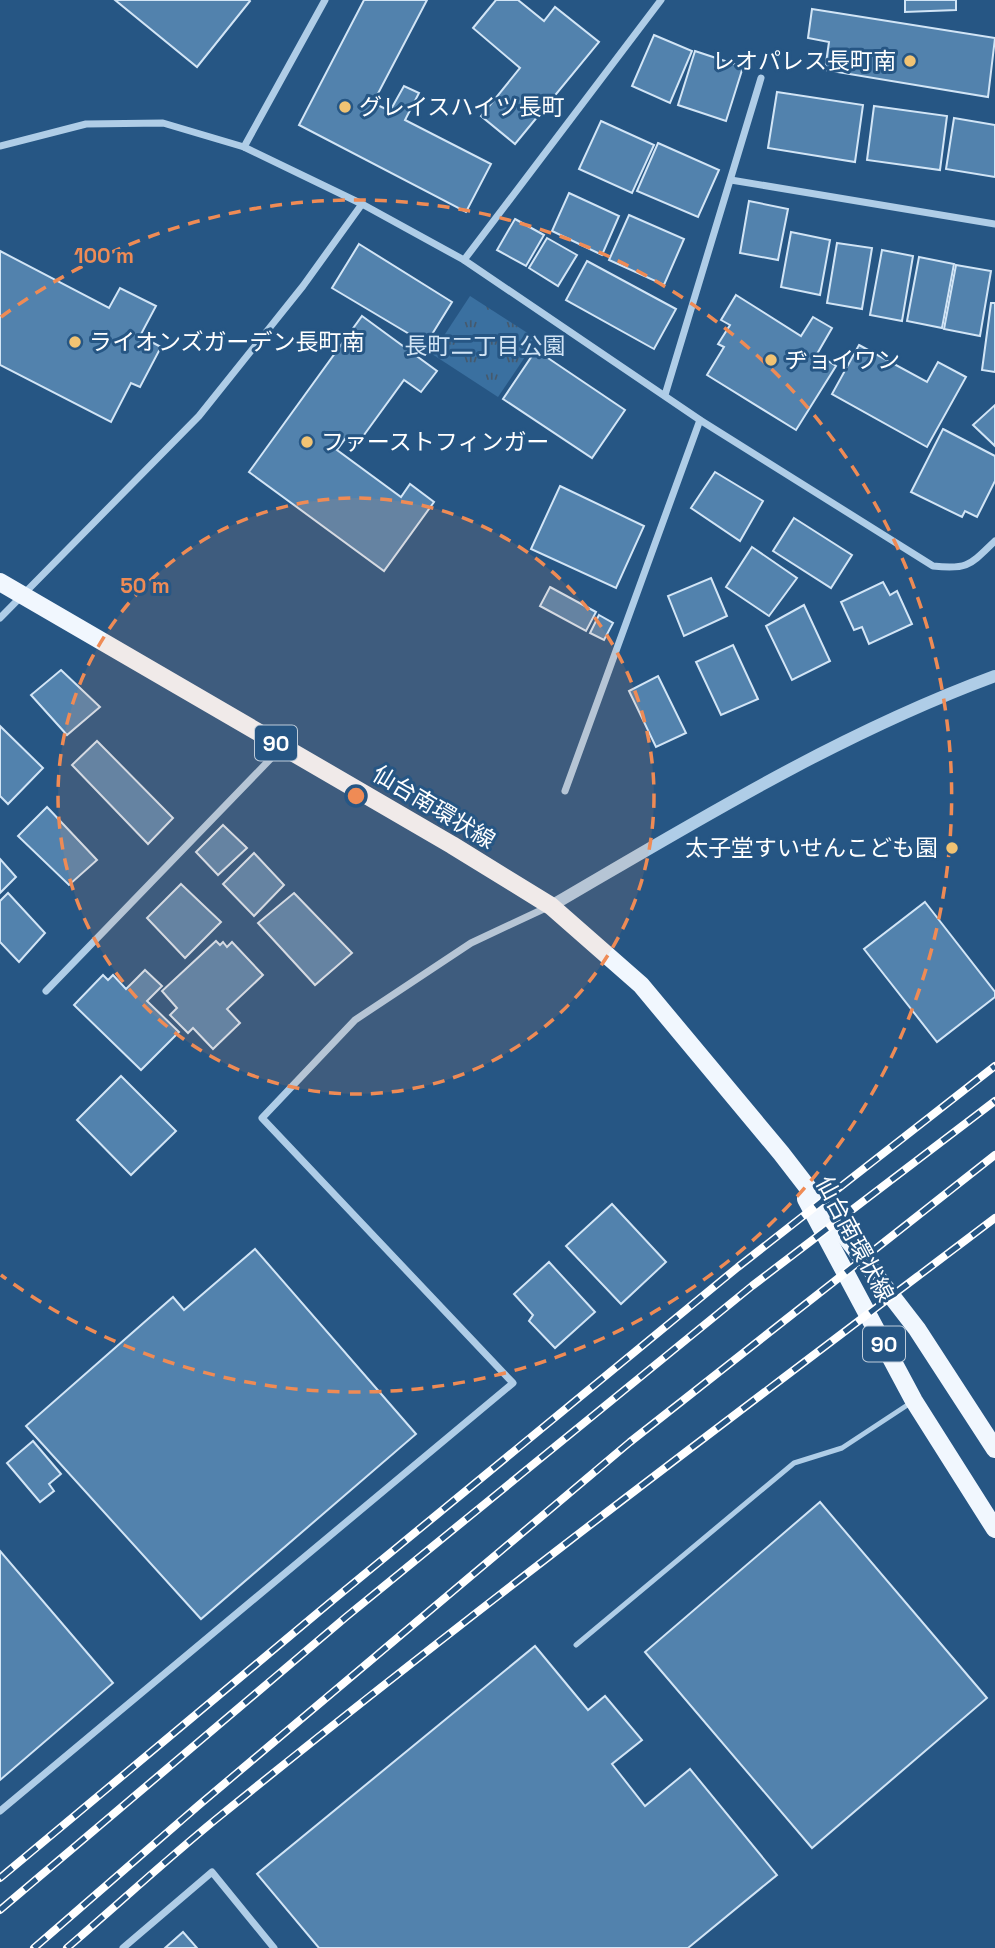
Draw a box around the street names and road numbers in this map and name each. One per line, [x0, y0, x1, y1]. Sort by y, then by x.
road number: 90 [255, 726, 297, 760]
street label: 仙台南環状線 [367, 759, 501, 855]
street label: 仙台南環状線 [809, 1171, 901, 1307]
road number: 90 [863, 1326, 905, 1362]

